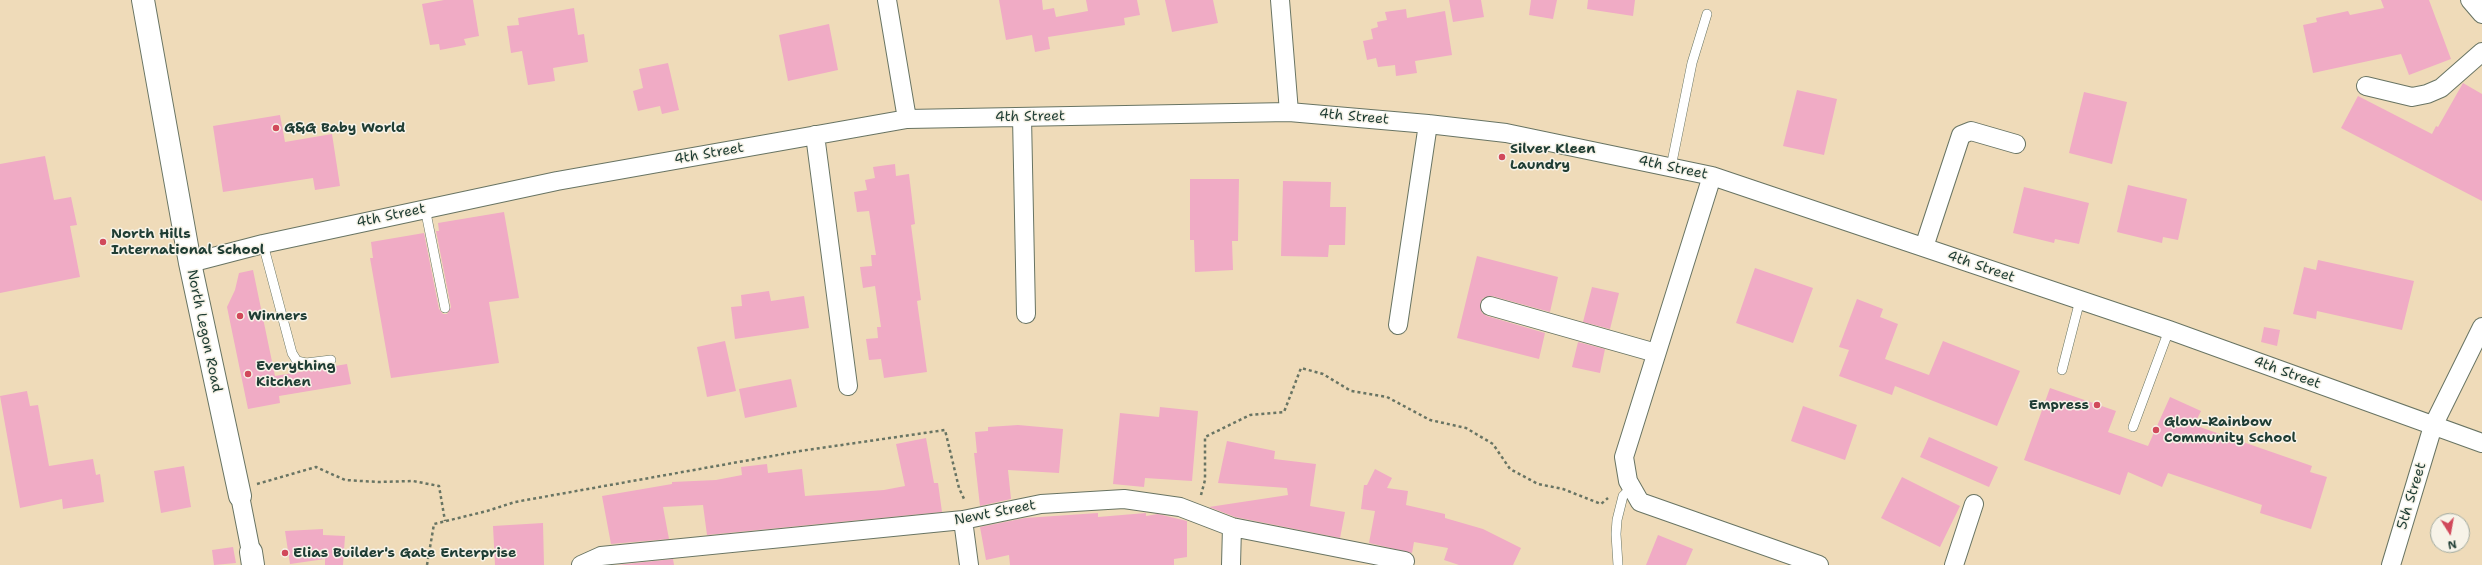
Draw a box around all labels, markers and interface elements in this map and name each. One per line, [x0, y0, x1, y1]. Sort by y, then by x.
street label: 4th Street [1318, 106, 1390, 128]
street label: 4th Street [995, 108, 1065, 126]
place label: G&G Baby World [284, 120, 405, 136]
marker: G&G Baby World [271, 123, 281, 133]
street label: 4th Street [673, 140, 745, 168]
place label: Silver Kleen Laundry [1510, 141, 1595, 174]
marker: Silver Kleen Laundry [1497, 152, 1507, 162]
street label: 4th Street [1637, 152, 1709, 184]
street label: 4th Street [355, 200, 427, 232]
place label: North Hills International School [111, 226, 265, 258]
marker: North Hills International School [98, 237, 108, 247]
street label: 4th Street [1945, 248, 2017, 286]
street label: North Legon Road [183, 268, 225, 394]
place label: Winners [248, 308, 307, 324]
marker: Winners [235, 311, 245, 321]
street label: 4th Street [2251, 353, 2323, 393]
place label: Everything Kitchen [256, 358, 336, 390]
marker: Everything Kitchen [243, 369, 253, 379]
place label: Empress [2029, 397, 2089, 413]
marker: Empress [2092, 400, 2102, 410]
place label: Glow-Rainbow Community School [2164, 414, 2296, 446]
marker: Glow-Rainbow Community School [2151, 425, 2161, 435]
street label: 5th Street [2394, 460, 2430, 532]
street label: Newt Street [953, 497, 1037, 529]
north arrow [2430, 513, 2470, 553]
text: N [2446, 536, 2458, 552]
place label: Elias Builder's Gate Enterprise [293, 545, 516, 561]
marker: Elias Builder's Gate Enterprise [280, 548, 290, 558]

